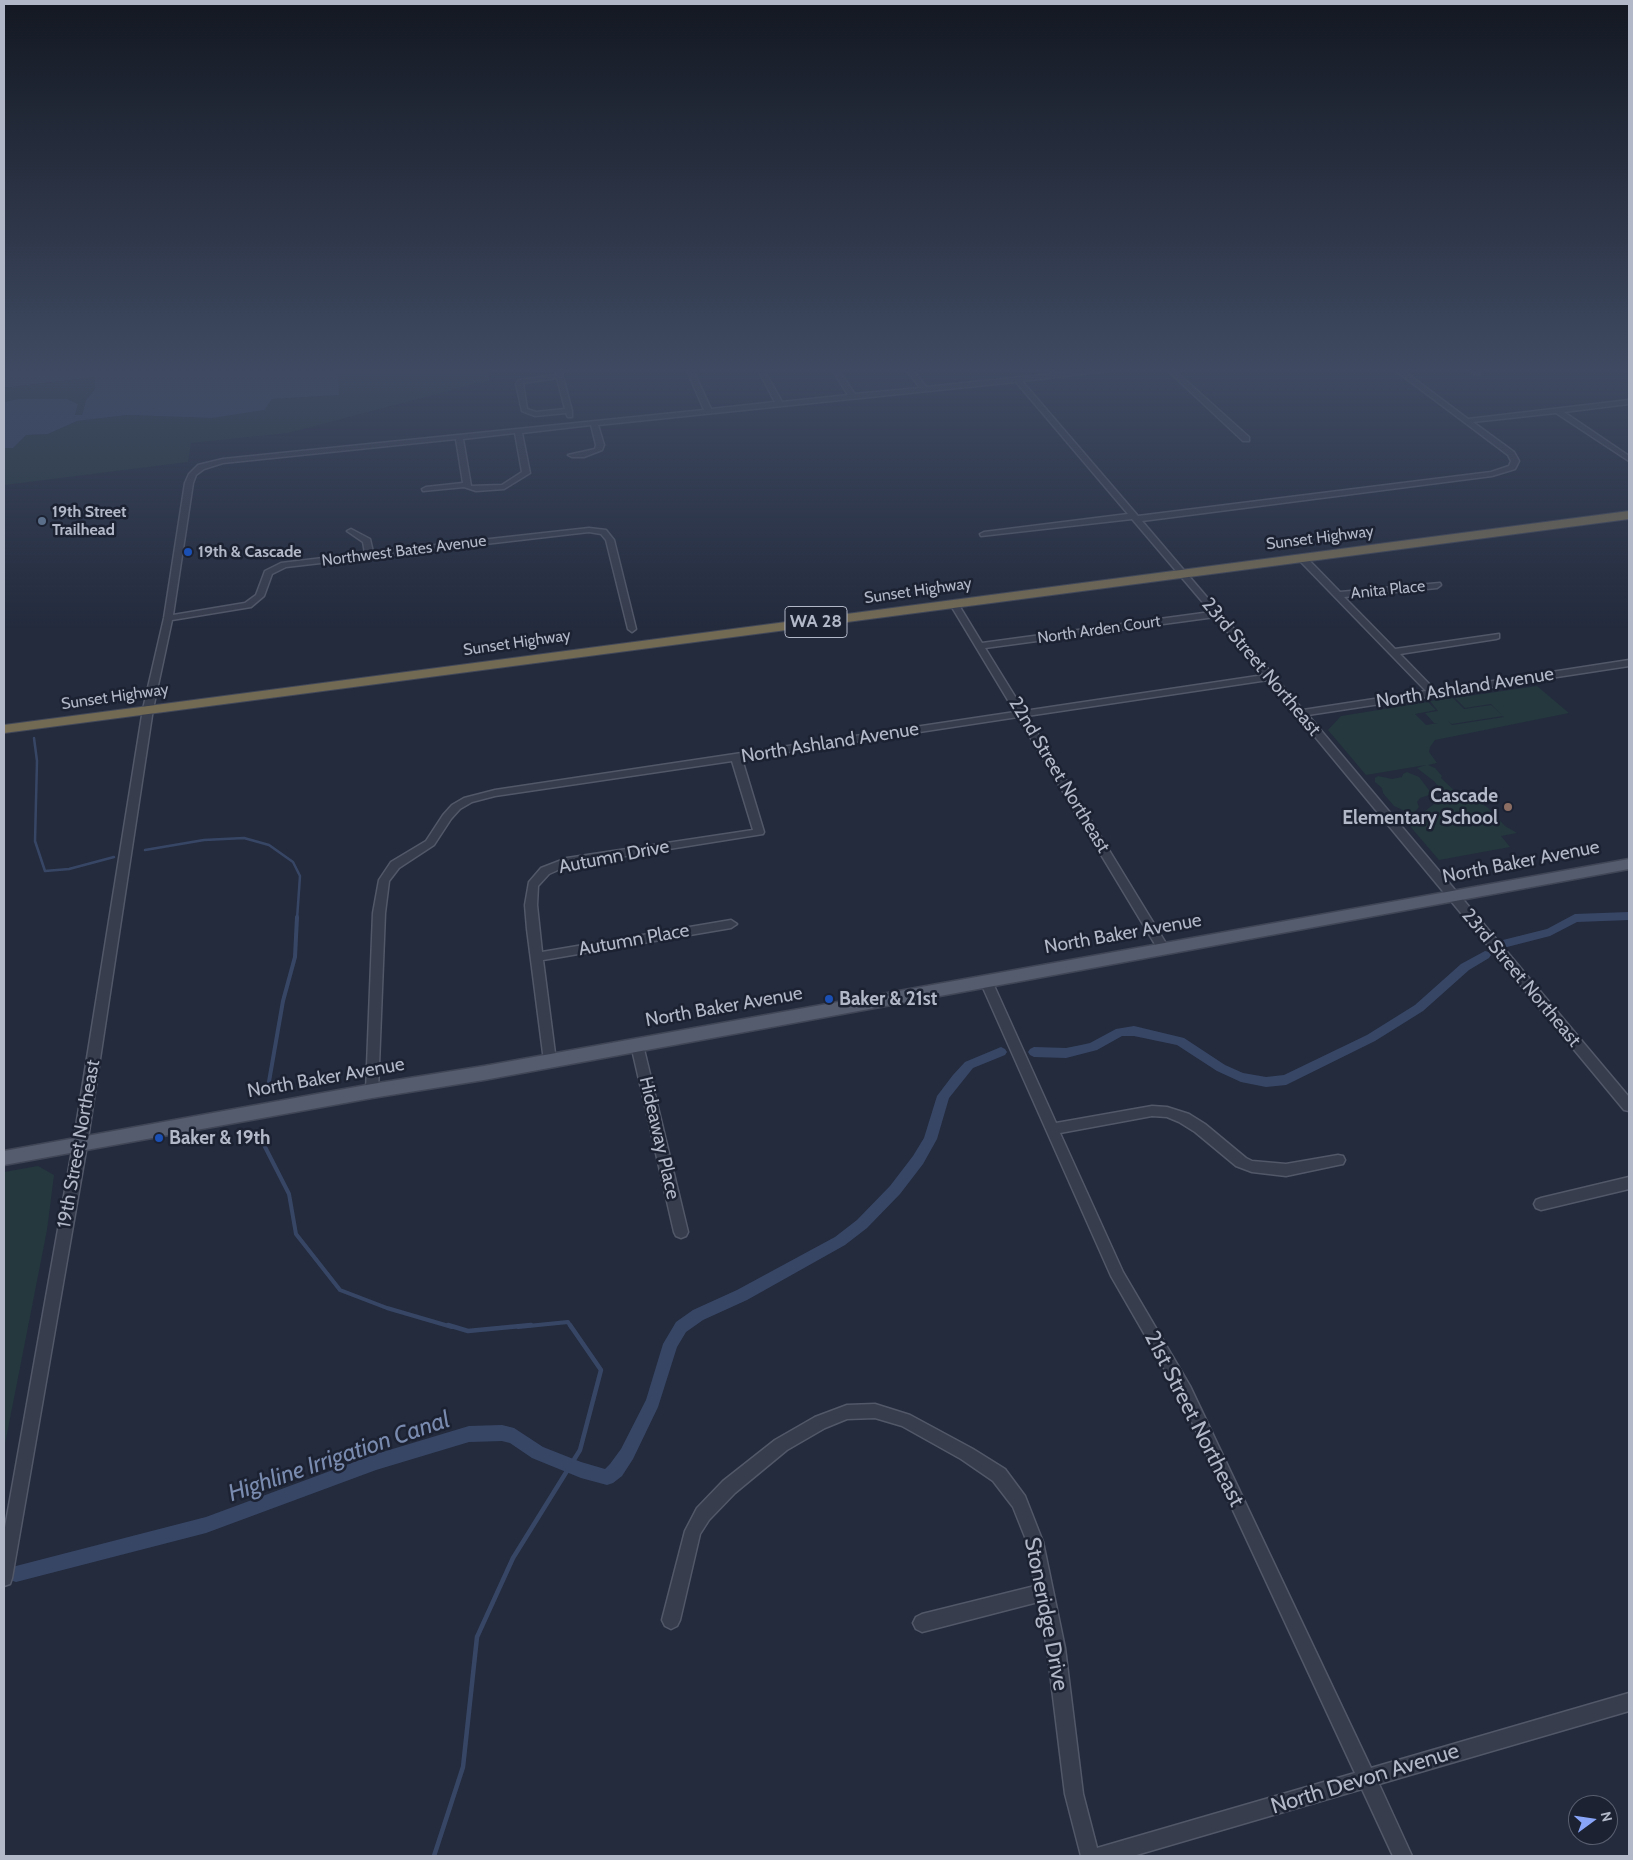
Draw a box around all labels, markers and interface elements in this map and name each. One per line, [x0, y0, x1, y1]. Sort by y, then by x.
place label: 19th Street Trailhead [52, 502, 127, 540]
marker: 19th Street Trailhead [36, 515, 48, 527]
street label: Sunset Highway [1265, 522, 1375, 554]
street label: Northwest Bates Avenue [321, 531, 487, 571]
place label: 19th & Cascade [198, 542, 302, 562]
marker: 19th & Cascade [182, 546, 194, 558]
street label: Sunset Highway [863, 574, 973, 608]
street label: Anita Place [1350, 577, 1426, 603]
street label: 23rd Street Northeast [1197, 593, 1325, 741]
road number: WA 28 [785, 606, 847, 638]
street label: North Arden Court [1036, 612, 1162, 648]
street label: Sunset Highway [462, 626, 572, 660]
street label: North Ashland Avenue [1374, 663, 1556, 713]
street label: Sunset Highway [60, 680, 170, 714]
street label: 22nd Street Northeast [1003, 693, 1115, 857]
street label: North Ashland Avenue [739, 718, 921, 768]
place label: Cascade Elementary School [1342, 785, 1498, 829]
marker: Cascade Elementary School [1502, 801, 1514, 813]
street label: Autumn Drive [557, 835, 671, 879]
street label: North Baker Avenue [1441, 836, 1601, 888]
street label: 23rd Street Northeast [1457, 904, 1585, 1052]
street label: North Baker Avenue [1043, 909, 1203, 959]
street label: Autumn Place [577, 919, 691, 961]
street label: North Baker Avenue [644, 982, 804, 1032]
place label: Baker & 21st [839, 988, 937, 1010]
marker: Baker & 21st [823, 993, 835, 1005]
street label: North Baker Avenue [246, 1053, 406, 1103]
street label: 19th Street Northeast [53, 1058, 105, 1230]
street label: Hideaway Place [634, 1074, 684, 1202]
place label: Baker & 19th [169, 1127, 270, 1149]
marker: Baker & 19th [153, 1132, 165, 1144]
street label: 21st Street Northeast [1138, 1327, 1250, 1511]
water label: Highline Irrigation Canal [224, 1406, 454, 1508]
street label: Stoneridge Drive [1018, 1535, 1074, 1693]
street label: North Devon Avenue [1268, 1738, 1462, 1820]
north arrow [1568, 1795, 1618, 1845]
text: N [1597, 1810, 1617, 1824]

